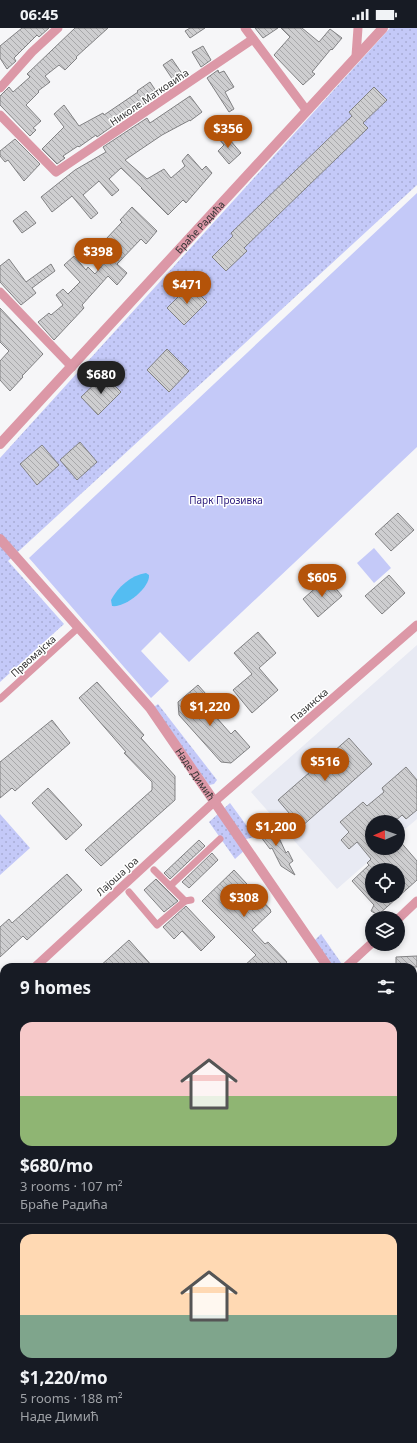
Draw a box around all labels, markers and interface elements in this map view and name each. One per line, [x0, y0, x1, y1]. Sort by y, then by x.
text: 06:45 [20, 4, 59, 24]
street label: Николе Матковића [107, 65, 191, 129]
pin: $356 [204, 115, 252, 149]
text: $356 [213, 119, 243, 137]
street label: Браће Радића [172, 197, 228, 257]
pin: $398 [74, 238, 122, 272]
text: $398 [83, 242, 113, 260]
pin: $471 [163, 271, 211, 305]
text: $471 [172, 275, 202, 293]
pin: $680 [77, 361, 125, 395]
text: $680 [86, 365, 116, 383]
park label: Парк Прозивка [189, 493, 263, 507]
pin: $605 [298, 564, 346, 598]
text: $605 [307, 568, 337, 586]
street label: Првомајска [7, 632, 59, 680]
street label: Пазинска [287, 685, 331, 725]
pin: $1,220 [177, 693, 243, 727]
text: $1,220 [190, 697, 230, 715]
street label: Наде Димић [172, 745, 218, 803]
pin: $516 [301, 748, 349, 782]
text: $516 [310, 752, 340, 770]
pin: $1,200 [243, 813, 309, 847]
north arrow [365, 815, 405, 855]
map controls [365, 815, 405, 951]
text: $1,200 [256, 817, 296, 835]
street label: Лајоша Јоа [93, 853, 141, 899]
button: locate [365, 863, 405, 903]
pin: $308 [220, 884, 268, 918]
text: $308 [229, 888, 259, 906]
button: layers [365, 911, 405, 951]
text: 9 homes [20, 976, 91, 999]
icon: filters [375, 976, 397, 998]
icon: home [173, 1048, 245, 1120]
text: $680/mo [20, 1154, 93, 1177]
text: 3 rooms · 107 m² [20, 1177, 123, 1195]
text: Браће Радића [20, 1195, 108, 1213]
icon: home [173, 1260, 245, 1332]
text: $1,220/mo [20, 1366, 108, 1389]
text: 5 rooms · 188 m² [20, 1389, 123, 1407]
text: Наде Димић [20, 1407, 99, 1425]

